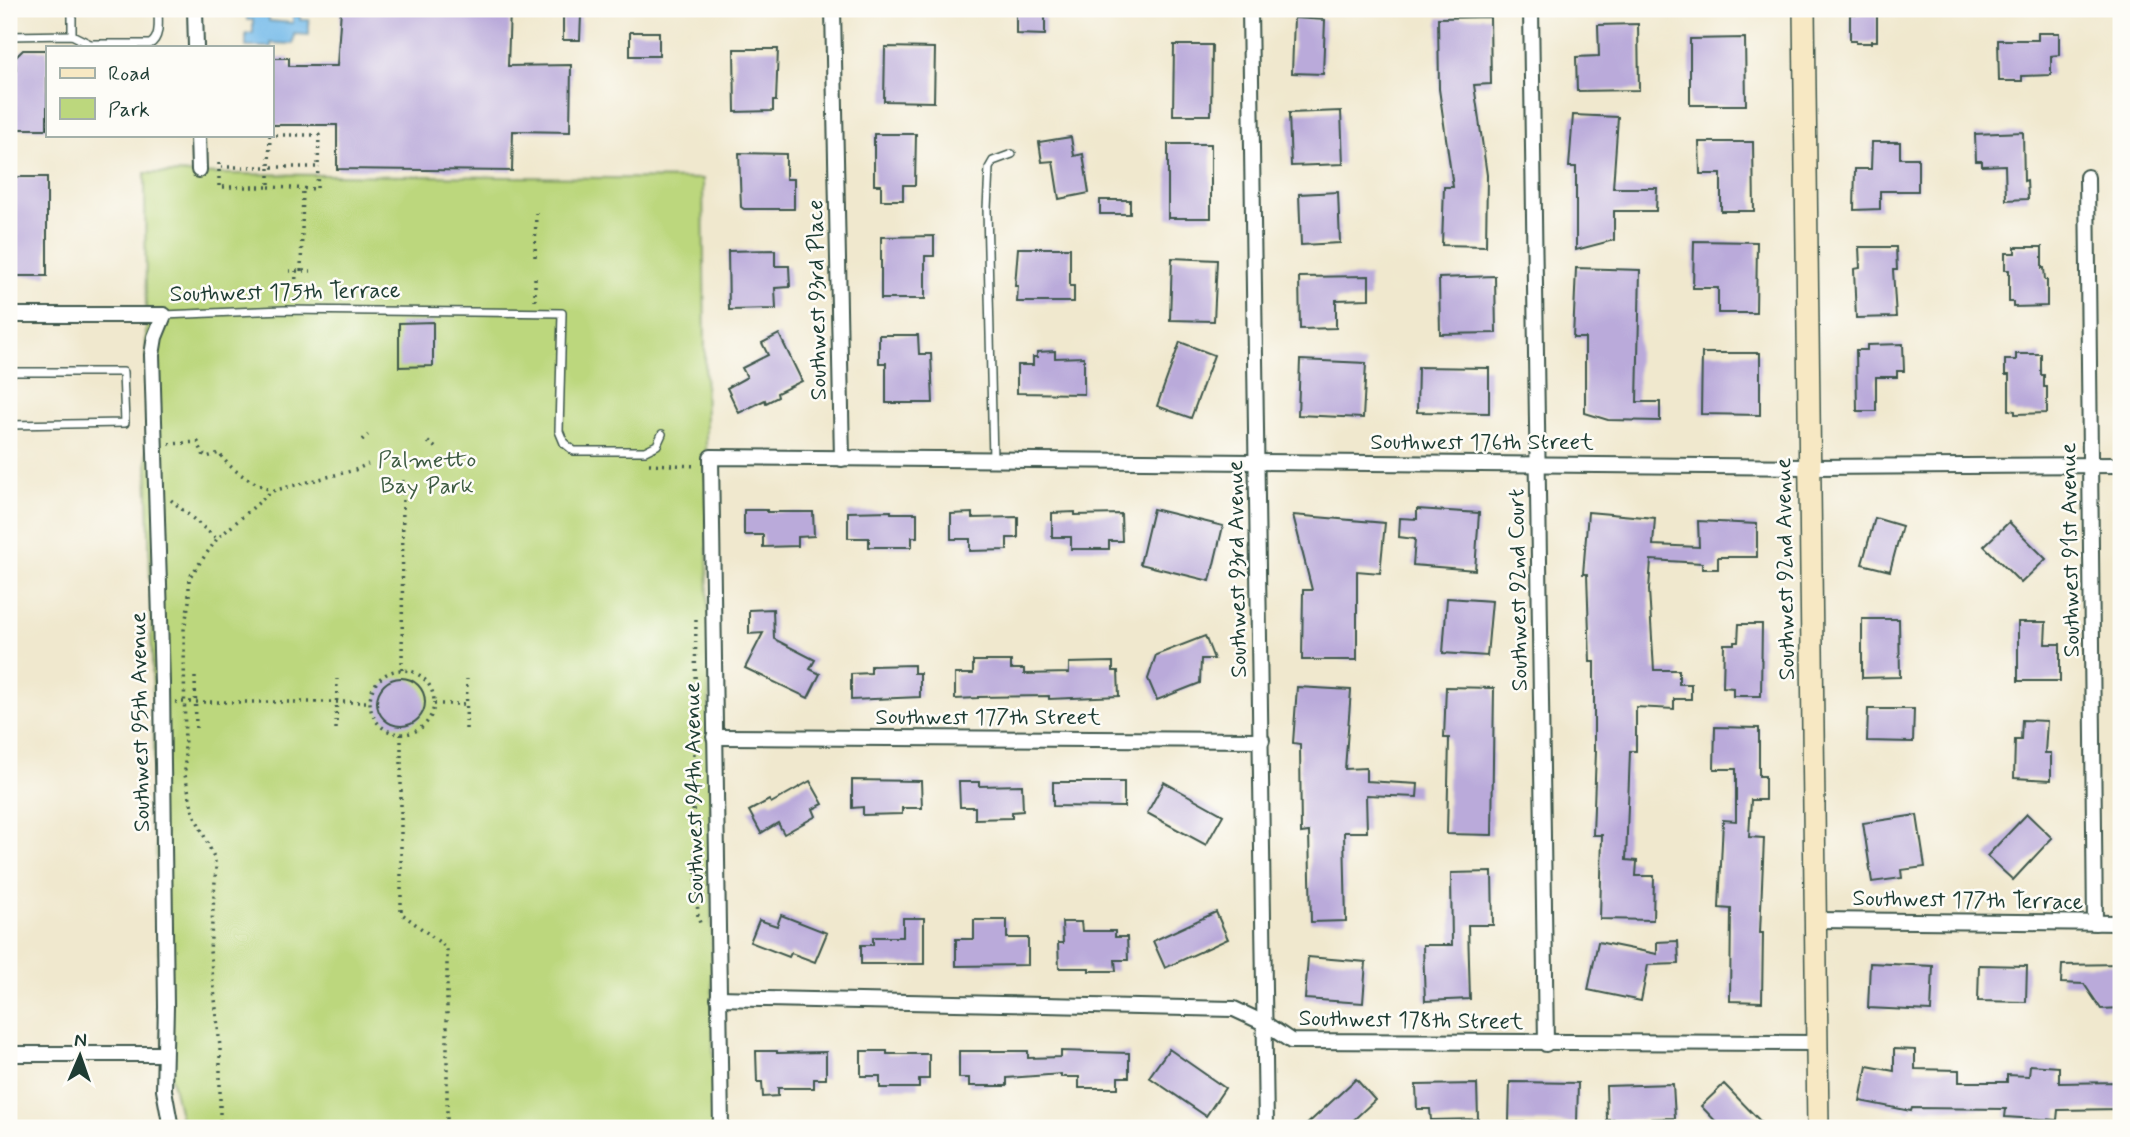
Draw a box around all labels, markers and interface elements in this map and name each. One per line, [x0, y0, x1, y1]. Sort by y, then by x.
legend [46, 46, 273, 136]
text: Road [108, 60, 150, 88]
text: Park [108, 96, 150, 124]
street label: Southwest 93rd Place [801, 199, 835, 401]
street label: Southwest 175th Terrace [169, 276, 401, 310]
street label: Southwest 176th Street [1370, 428, 1594, 458]
street label: Southwest 91st Avenue [2054, 442, 2088, 658]
park label: Palmetto Bay Park [378, 446, 476, 502]
street label: Southwest 92nd Avenue [1769, 457, 1803, 681]
street label: Southwest 93rd Avenue [1221, 460, 1255, 678]
street label: Southwest 92nd Court [1502, 488, 1536, 692]
street label: Southwest 95th Avenue [124, 611, 158, 832]
street label: Southwest 94th Avenue [678, 682, 712, 904]
street label: Southwest 177th Street [875, 703, 1101, 733]
street label: Southwest 177th Terrace [1852, 884, 2084, 918]
street label: Southwest 178th Street [1298, 1004, 1524, 1038]
north arrow [46, 1021, 116, 1092]
text: N [74, 1028, 87, 1053]

